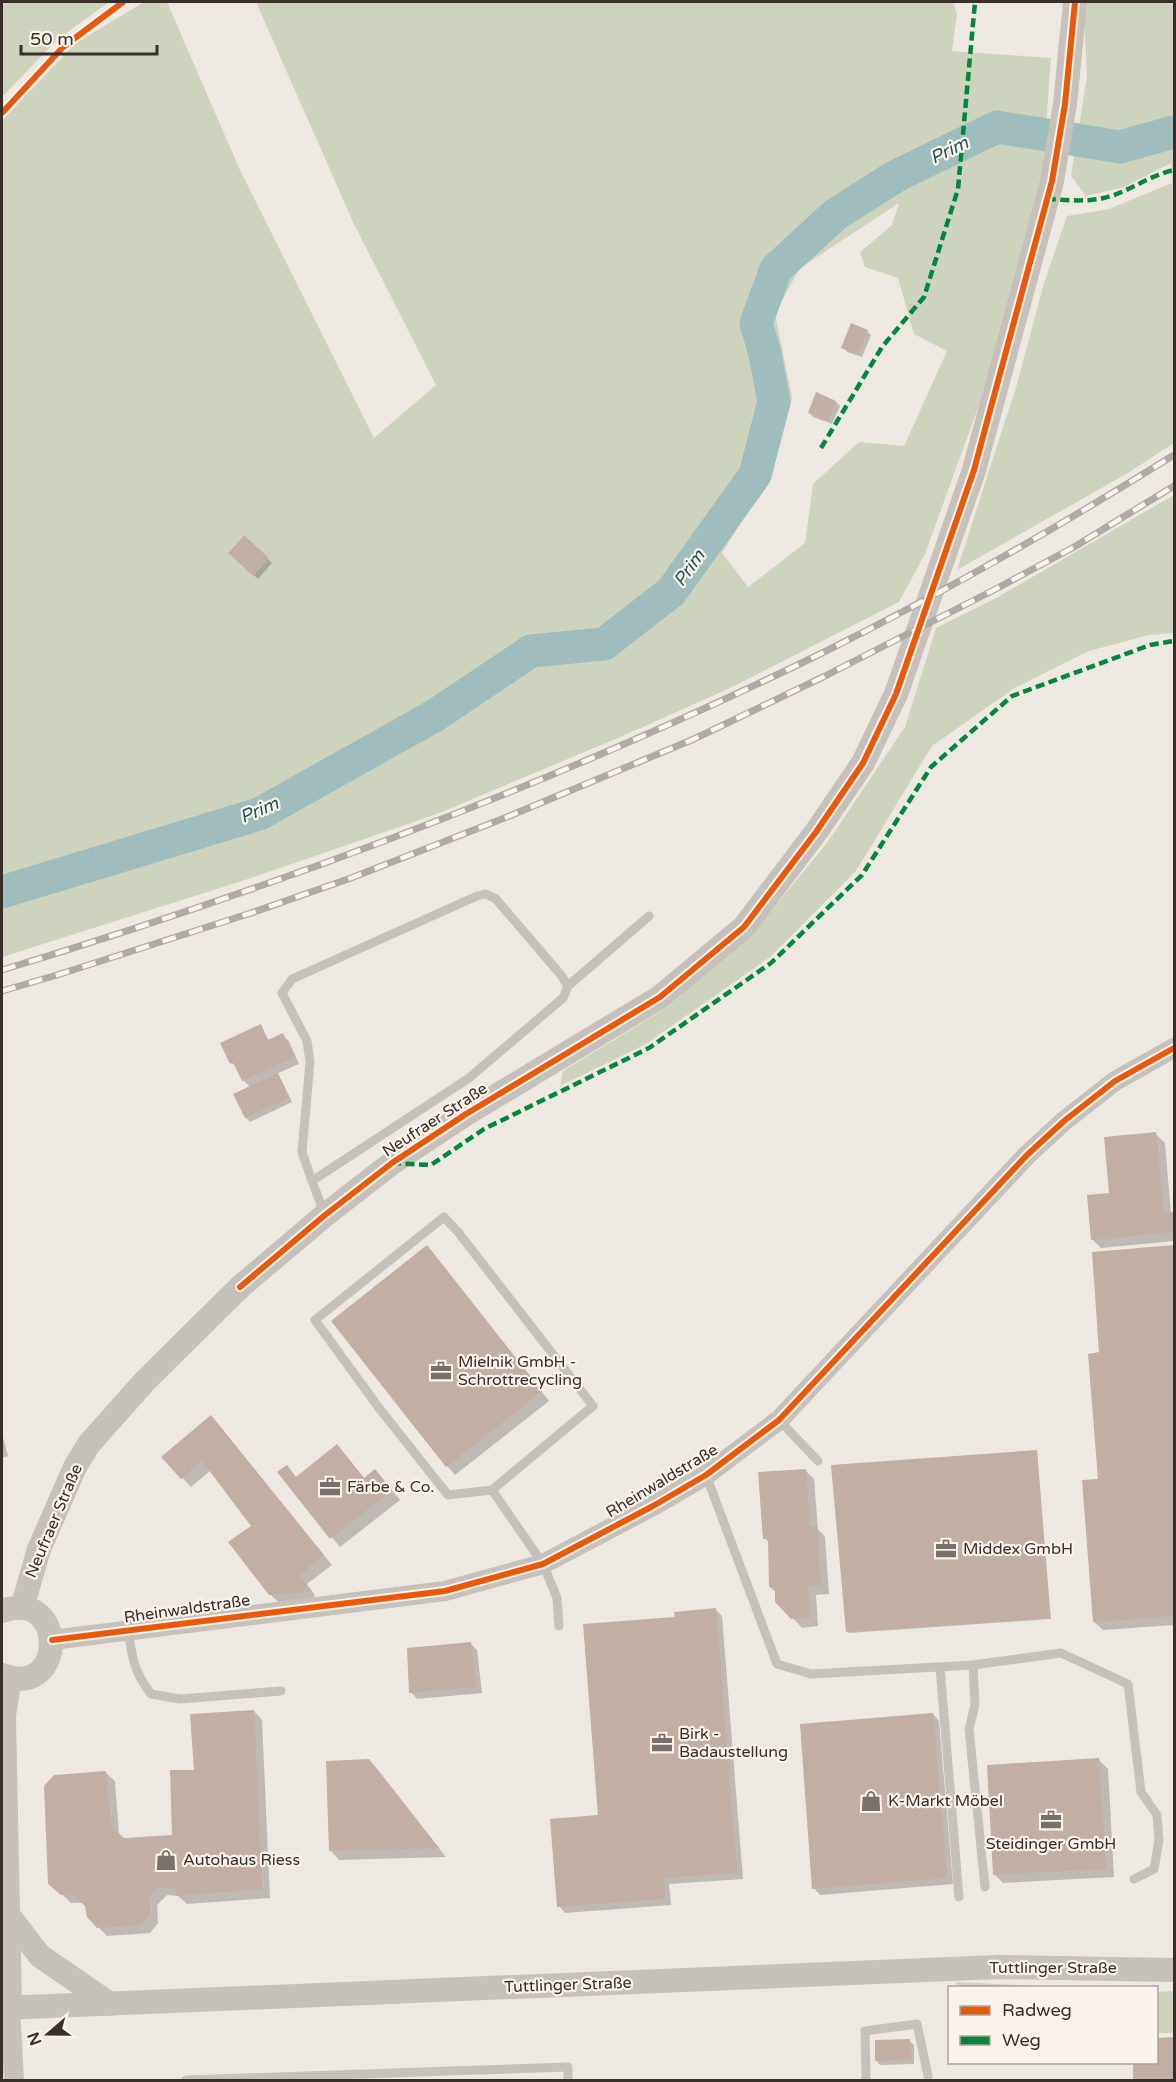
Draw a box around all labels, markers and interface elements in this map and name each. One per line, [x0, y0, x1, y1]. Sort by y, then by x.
scale bar [21, 18, 158, 56]
text: 50 m [30, 28, 74, 50]
water label: Prim [926, 131, 972, 169]
water label: Prim [668, 545, 710, 591]
water label: Prim [236, 792, 282, 828]
street label: Neufraer Straße [379, 1079, 491, 1161]
place label: Mielnik GmbH - Schrottrecycling [458, 1352, 582, 1390]
office icon: Mielnik GmbH - Schrottrecycling [429, 1359, 453, 1383]
street label: Rheinwaldstraße [602, 1440, 722, 1522]
street label: Neufraer Straße [21, 1461, 87, 1581]
office icon: Färbe & Co. [318, 1475, 342, 1499]
place label: Färbe & Co. [347, 1477, 434, 1497]
office icon: Middex GmbH [934, 1537, 958, 1561]
place label: Middex GmbH [963, 1539, 1073, 1559]
street label: Rheinwaldstraße [123, 1590, 251, 1628]
place label: Birk - Badaustellung [679, 1724, 788, 1762]
office icon: Birk - Badaustellung [650, 1731, 674, 1755]
shop icon: K-Markt Möbel [859, 1789, 883, 1813]
place label: K-Markt Möbel [888, 1791, 1003, 1811]
office icon: Steidinger GmbH [1039, 1808, 1063, 1832]
place label: Steidinger GmbH [986, 1834, 1116, 1854]
shop icon: Autohaus Riess [154, 1848, 178, 1872]
place label: Autohaus Riess [183, 1850, 300, 1870]
street label: Tuttlinger Straße [989, 1958, 1117, 1978]
street label: Tuttlinger Straße [504, 1973, 632, 1997]
legend [948, 1986, 1158, 2064]
text: Radweg [1002, 1999, 1072, 2021]
north arrow [18, 2004, 78, 2064]
text: N [23, 2029, 46, 2048]
text: Weg [1002, 2029, 1041, 2051]

